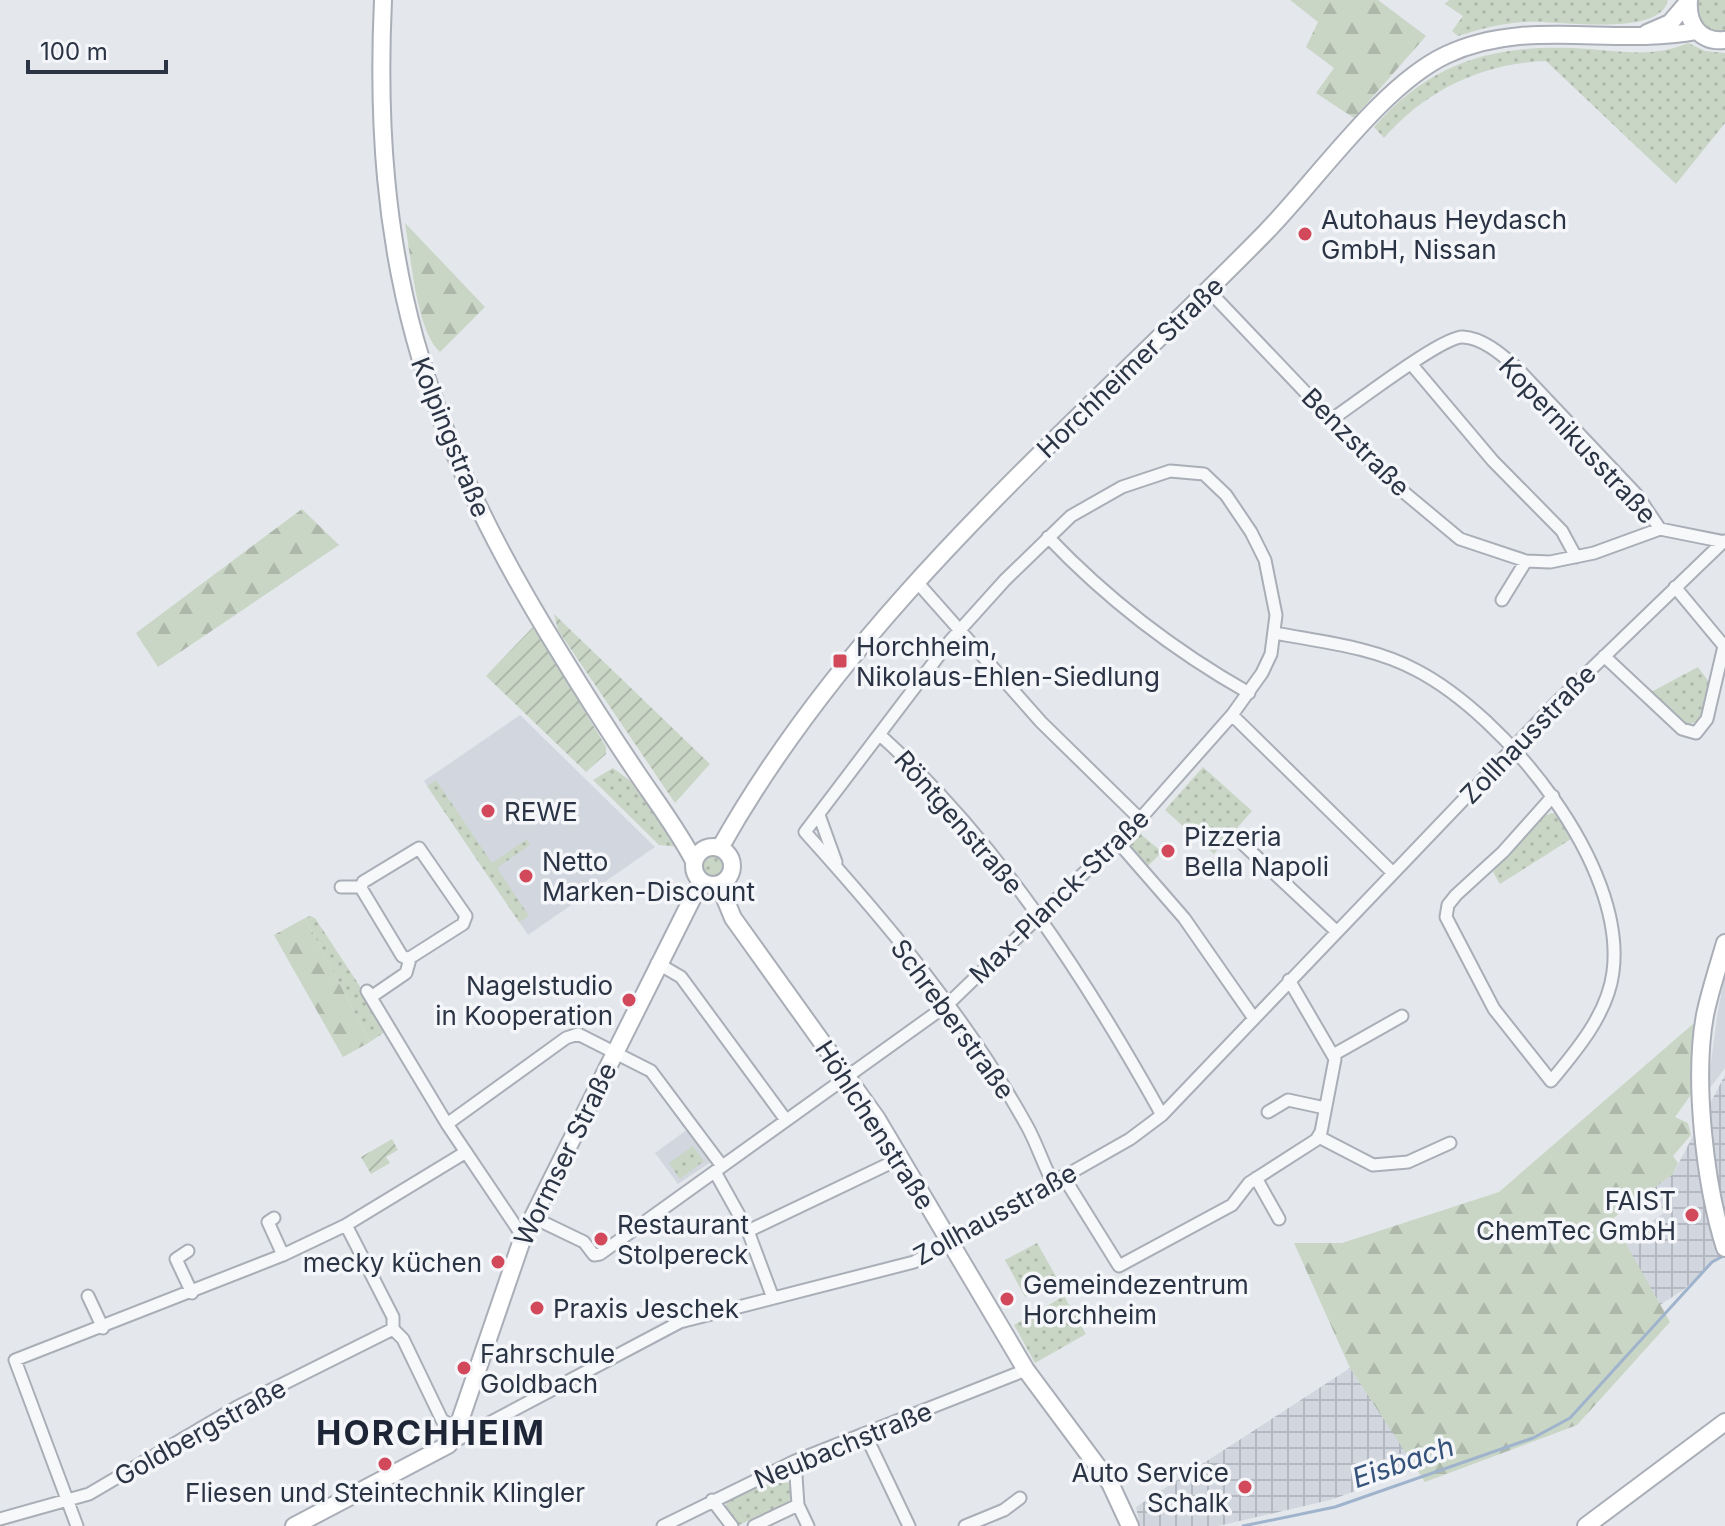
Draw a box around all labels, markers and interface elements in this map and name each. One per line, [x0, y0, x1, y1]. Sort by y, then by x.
scale bar [28, 24, 166, 74]
text: 100 m [40, 37, 108, 66]
place label: Autohaus Heydasch GmbH, Nissan [1321, 204, 1567, 265]
marker: Autohaus Heydasch GmbH, Nissan [1296, 225, 1314, 243]
street label: Horchheimer Straße [1030, 270, 1230, 464]
street label: Kopernikusstraße [1493, 350, 1663, 530]
street label: Kolpingstraße [405, 353, 497, 521]
street label: Benzstraße [1296, 382, 1416, 502]
place label: Horchheim, Nikolaus-Ehlen-Siedlung [856, 631, 1160, 692]
marker: Horchheim, Nikolaus-Ehlen-Siedlung [831, 652, 849, 670]
street label: Zollhausstraße [1454, 658, 1602, 810]
street label: Röntgenstraße [888, 744, 1030, 900]
place label: REWE [504, 796, 578, 827]
marker: REWE [479, 802, 497, 820]
street label: Max-Planck-Straße [963, 802, 1155, 990]
place label: Pizzeria Bella Napoli [1184, 821, 1329, 882]
marker: Pizzeria Bella Napoli [1159, 842, 1177, 860]
place label: Netto Marken-Discount [542, 846, 755, 907]
marker: Netto Marken-Discount [517, 867, 535, 885]
street label: Schreberstraße [885, 933, 1021, 1105]
place label: Nagelstudio in Kooperation [435, 970, 613, 1031]
marker: Nagelstudio in Kooperation [620, 991, 638, 1009]
street label: Höhlchenstraße [809, 1035, 941, 1215]
street label: Wormser Straße [507, 1058, 623, 1250]
street label: Zollhausstraße [908, 1156, 1082, 1272]
place label: FAIST ChemTec GmbH [1476, 1185, 1676, 1246]
marker: FAIST ChemTec GmbH [1683, 1206, 1701, 1224]
place label: Restaurant Stolpereck [617, 1209, 749, 1270]
marker: Restaurant Stolpereck [592, 1230, 610, 1248]
place label: mecky küchen [303, 1247, 482, 1278]
marker: mecky küchen [489, 1253, 507, 1271]
place label: Gemeindezentrum Horchheim [1023, 1269, 1249, 1330]
marker: Gemeindezentrum Horchheim [998, 1290, 1016, 1308]
place label: Praxis Jeschek [553, 1293, 739, 1324]
marker: Praxis Jeschek [528, 1299, 546, 1317]
place label: Fahrschule Goldbach [480, 1338, 615, 1399]
marker: Fahrschule Goldbach [455, 1359, 473, 1377]
street label: Goldbergstraße [109, 1372, 291, 1492]
street label: Neubachstraße [750, 1395, 936, 1495]
district label: HORCHHEIM [316, 1412, 546, 1453]
water label: Eisbach [1348, 1429, 1458, 1495]
marker: Fliesen und Steintechnik Klingler [376, 1455, 394, 1473]
place label: Auto Service Schalk [1072, 1457, 1229, 1518]
place label: Fliesen und Steintechnik Klingler [185, 1477, 585, 1508]
marker: Auto Service Schalk [1236, 1478, 1254, 1496]

